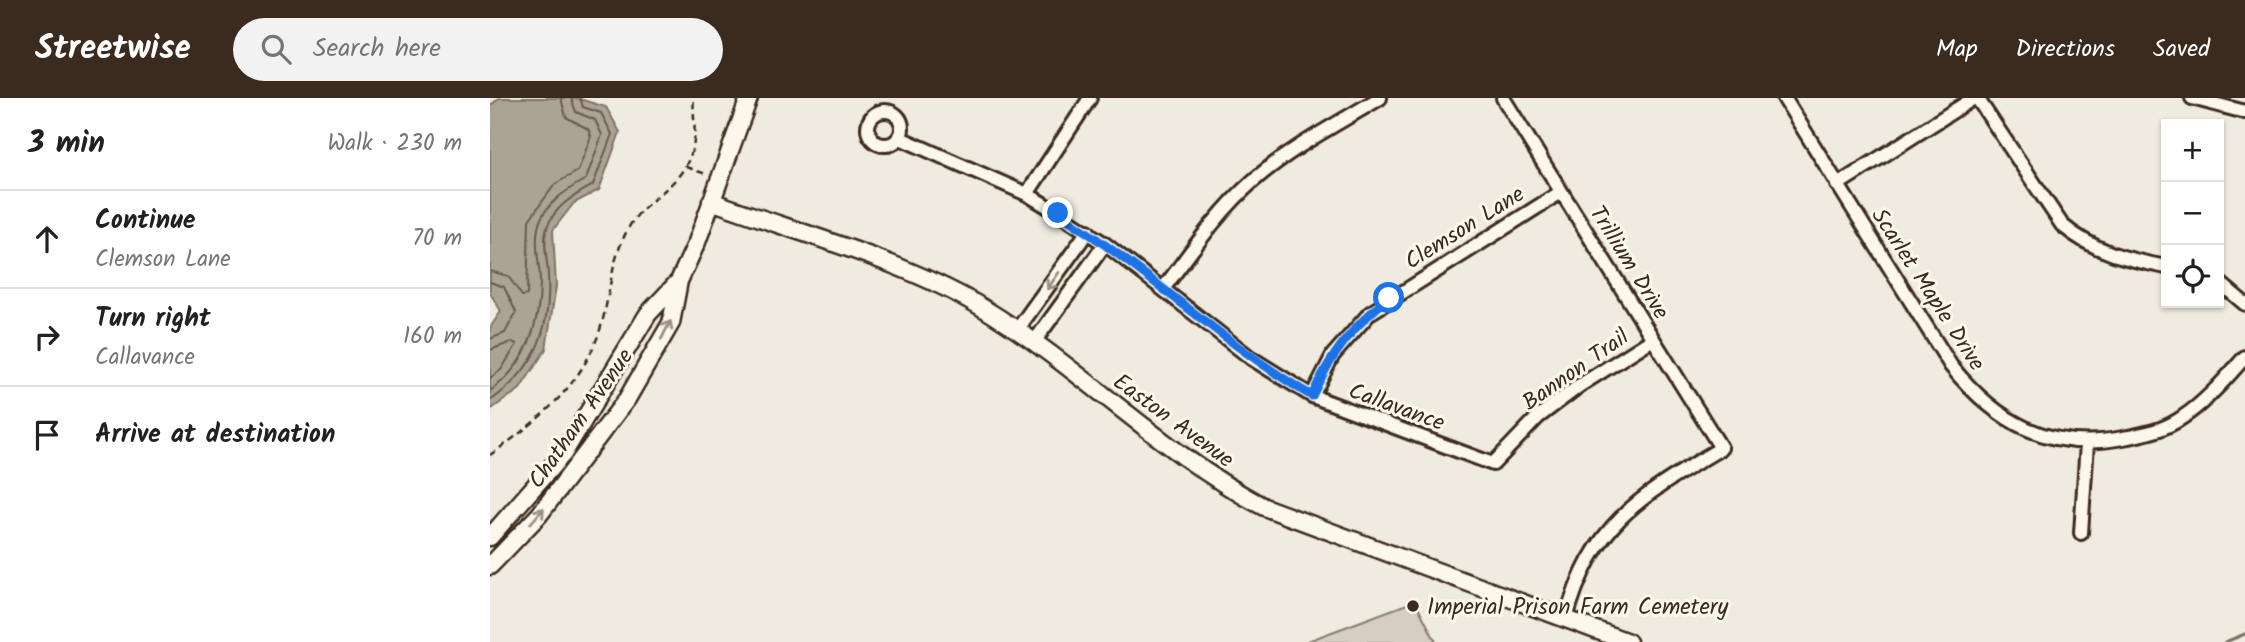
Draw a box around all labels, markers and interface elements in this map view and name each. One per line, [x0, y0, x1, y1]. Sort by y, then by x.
search box [233, 18, 723, 81]
text: Streetwise [35, 23, 191, 76]
text: Search here [313, 28, 441, 70]
icon: search [257, 30, 295, 68]
text: Map [1936, 30, 1978, 69]
text: Directions [2016, 30, 2115, 69]
text: Saved [2153, 30, 2210, 69]
map controls [2161, 119, 2224, 308]
button: + [2161, 119, 2224, 182]
text: 3 min [28, 120, 105, 168]
text: Walk · 230 m [327, 126, 462, 162]
street label: Clemson Lane [1398, 177, 1532, 280]
button: − [2161, 182, 2224, 245]
route end [1042, 197, 1073, 228]
street label: Trillium Drive [1579, 199, 1678, 327]
text: Continue [95, 200, 196, 242]
street label: Scarlet Maple Drive [1861, 201, 1994, 379]
icon: ahead [28, 220, 66, 258]
text: 70 m [412, 221, 462, 257]
text: Clemson Lane [95, 242, 231, 278]
button: locate [2161, 245, 2224, 308]
one-way arrow [1046, 271, 1060, 290]
route start [1373, 282, 1404, 313]
text: Turn right [95, 298, 211, 340]
icon: right [28, 318, 66, 356]
text: 160 m [403, 319, 462, 355]
one-way arrow [660, 320, 674, 341]
street label: Bannon Trail [1515, 320, 1637, 421]
text: Callavance [95, 340, 195, 376]
street label: Chatham Avenue [520, 342, 643, 497]
street label: Easton Avenue [1105, 365, 1241, 478]
street label: Callavance [1343, 374, 1449, 442]
text: Arrive at destination [95, 414, 335, 456]
icon: arrive [28, 416, 66, 454]
one-way arrow [529, 507, 545, 525]
place label: Imperial Prison Farm Cemetery [1427, 590, 1728, 626]
marker: Imperial Prison Farm Cemetery [1405, 598, 1421, 614]

